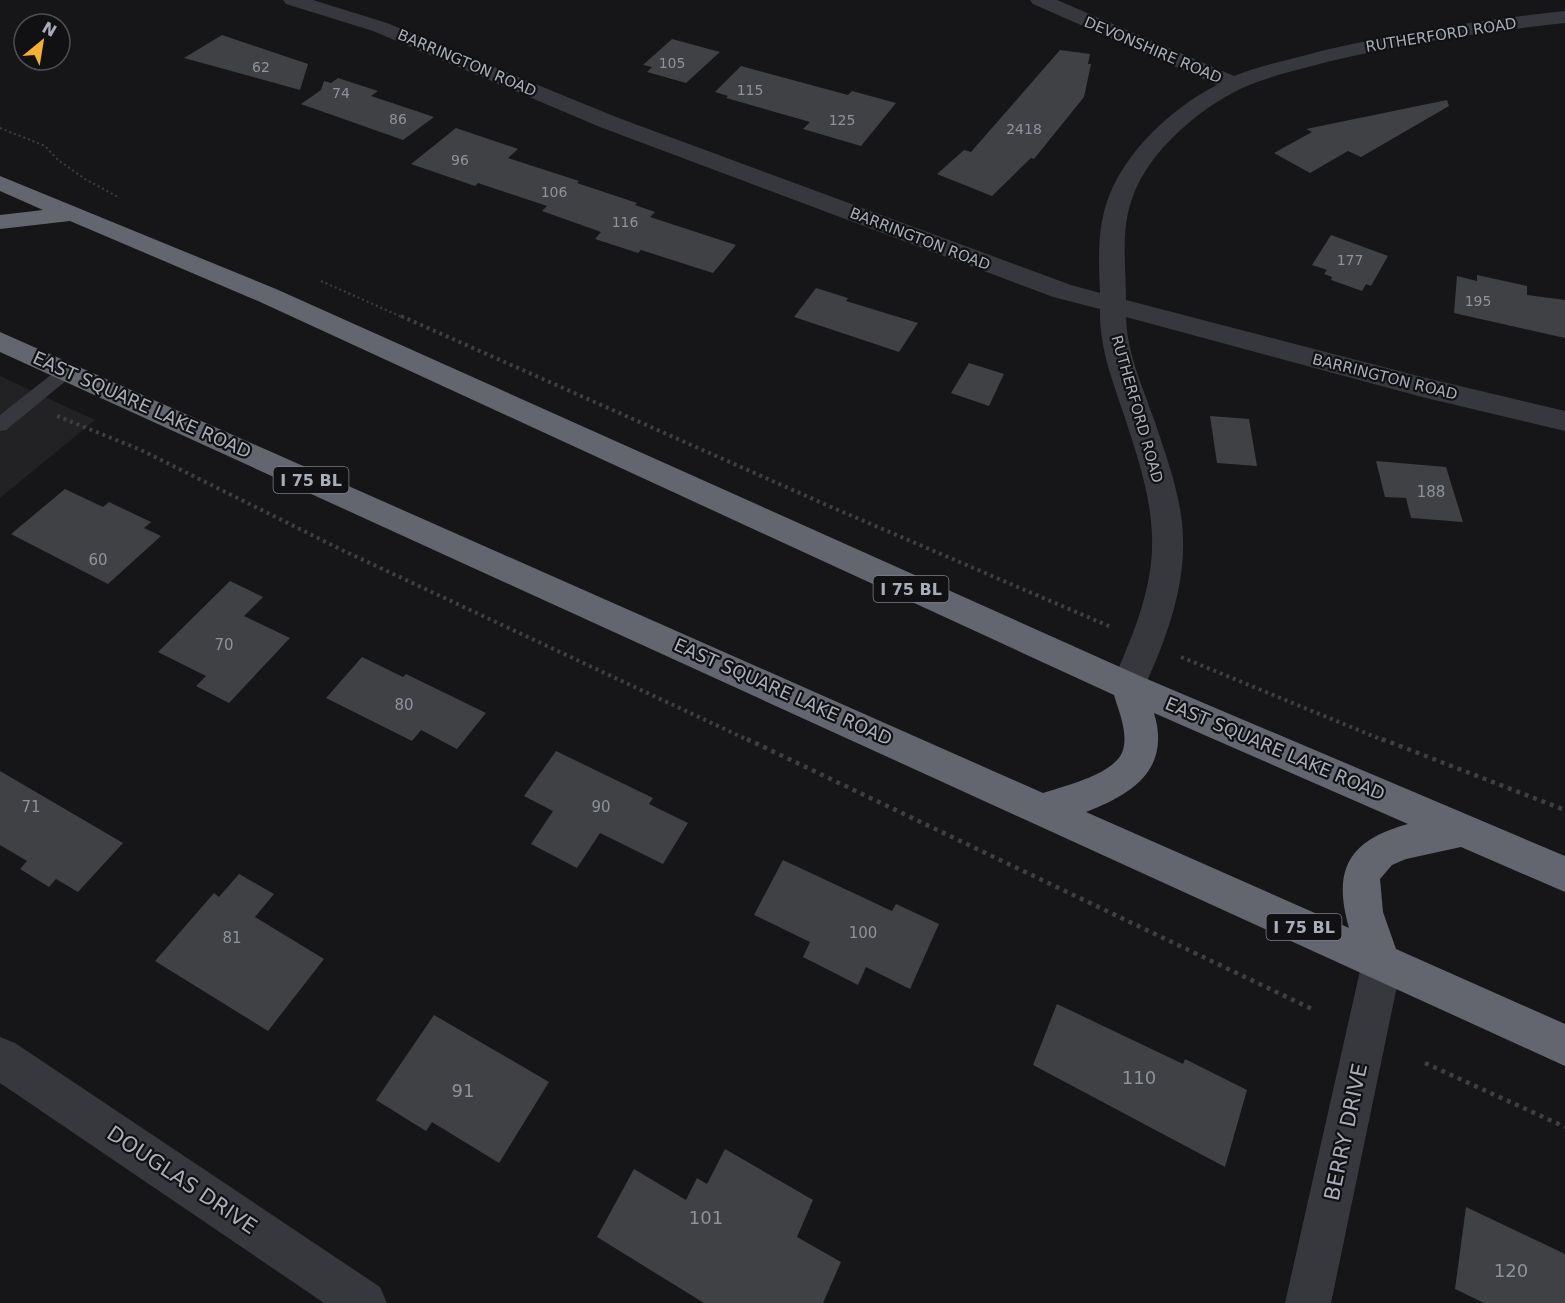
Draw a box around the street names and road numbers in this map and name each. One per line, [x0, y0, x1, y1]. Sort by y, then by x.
street label: DEVONSHIRE ROAD [1081, 13, 1225, 87]
street label: RUTHERFORD ROAD [1364, 14, 1518, 56]
street label: BARRINGTON ROAD [395, 26, 539, 100]
street label: BARRINGTON ROAD [847, 204, 993, 274]
street label: RUTHERFORD ROAD [1107, 333, 1167, 485]
street label: EAST SQUARE LAKE ROAD [30, 347, 255, 462]
street label: BARRINGTON ROAD [1311, 350, 1459, 404]
road number: I 75 BL [274, 467, 348, 493]
road number: I 75 BL [874, 576, 948, 602]
street label: EAST SQUARE LAKE ROAD [671, 634, 896, 749]
street label: EAST SQUARE LAKE ROAD [1162, 693, 1388, 804]
road number: I 75 BL [1266, 914, 1342, 940]
street label: BERRY DRIVE [1320, 1061, 1372, 1203]
street label: DOUGLAS DRIVE [103, 1121, 261, 1239]

